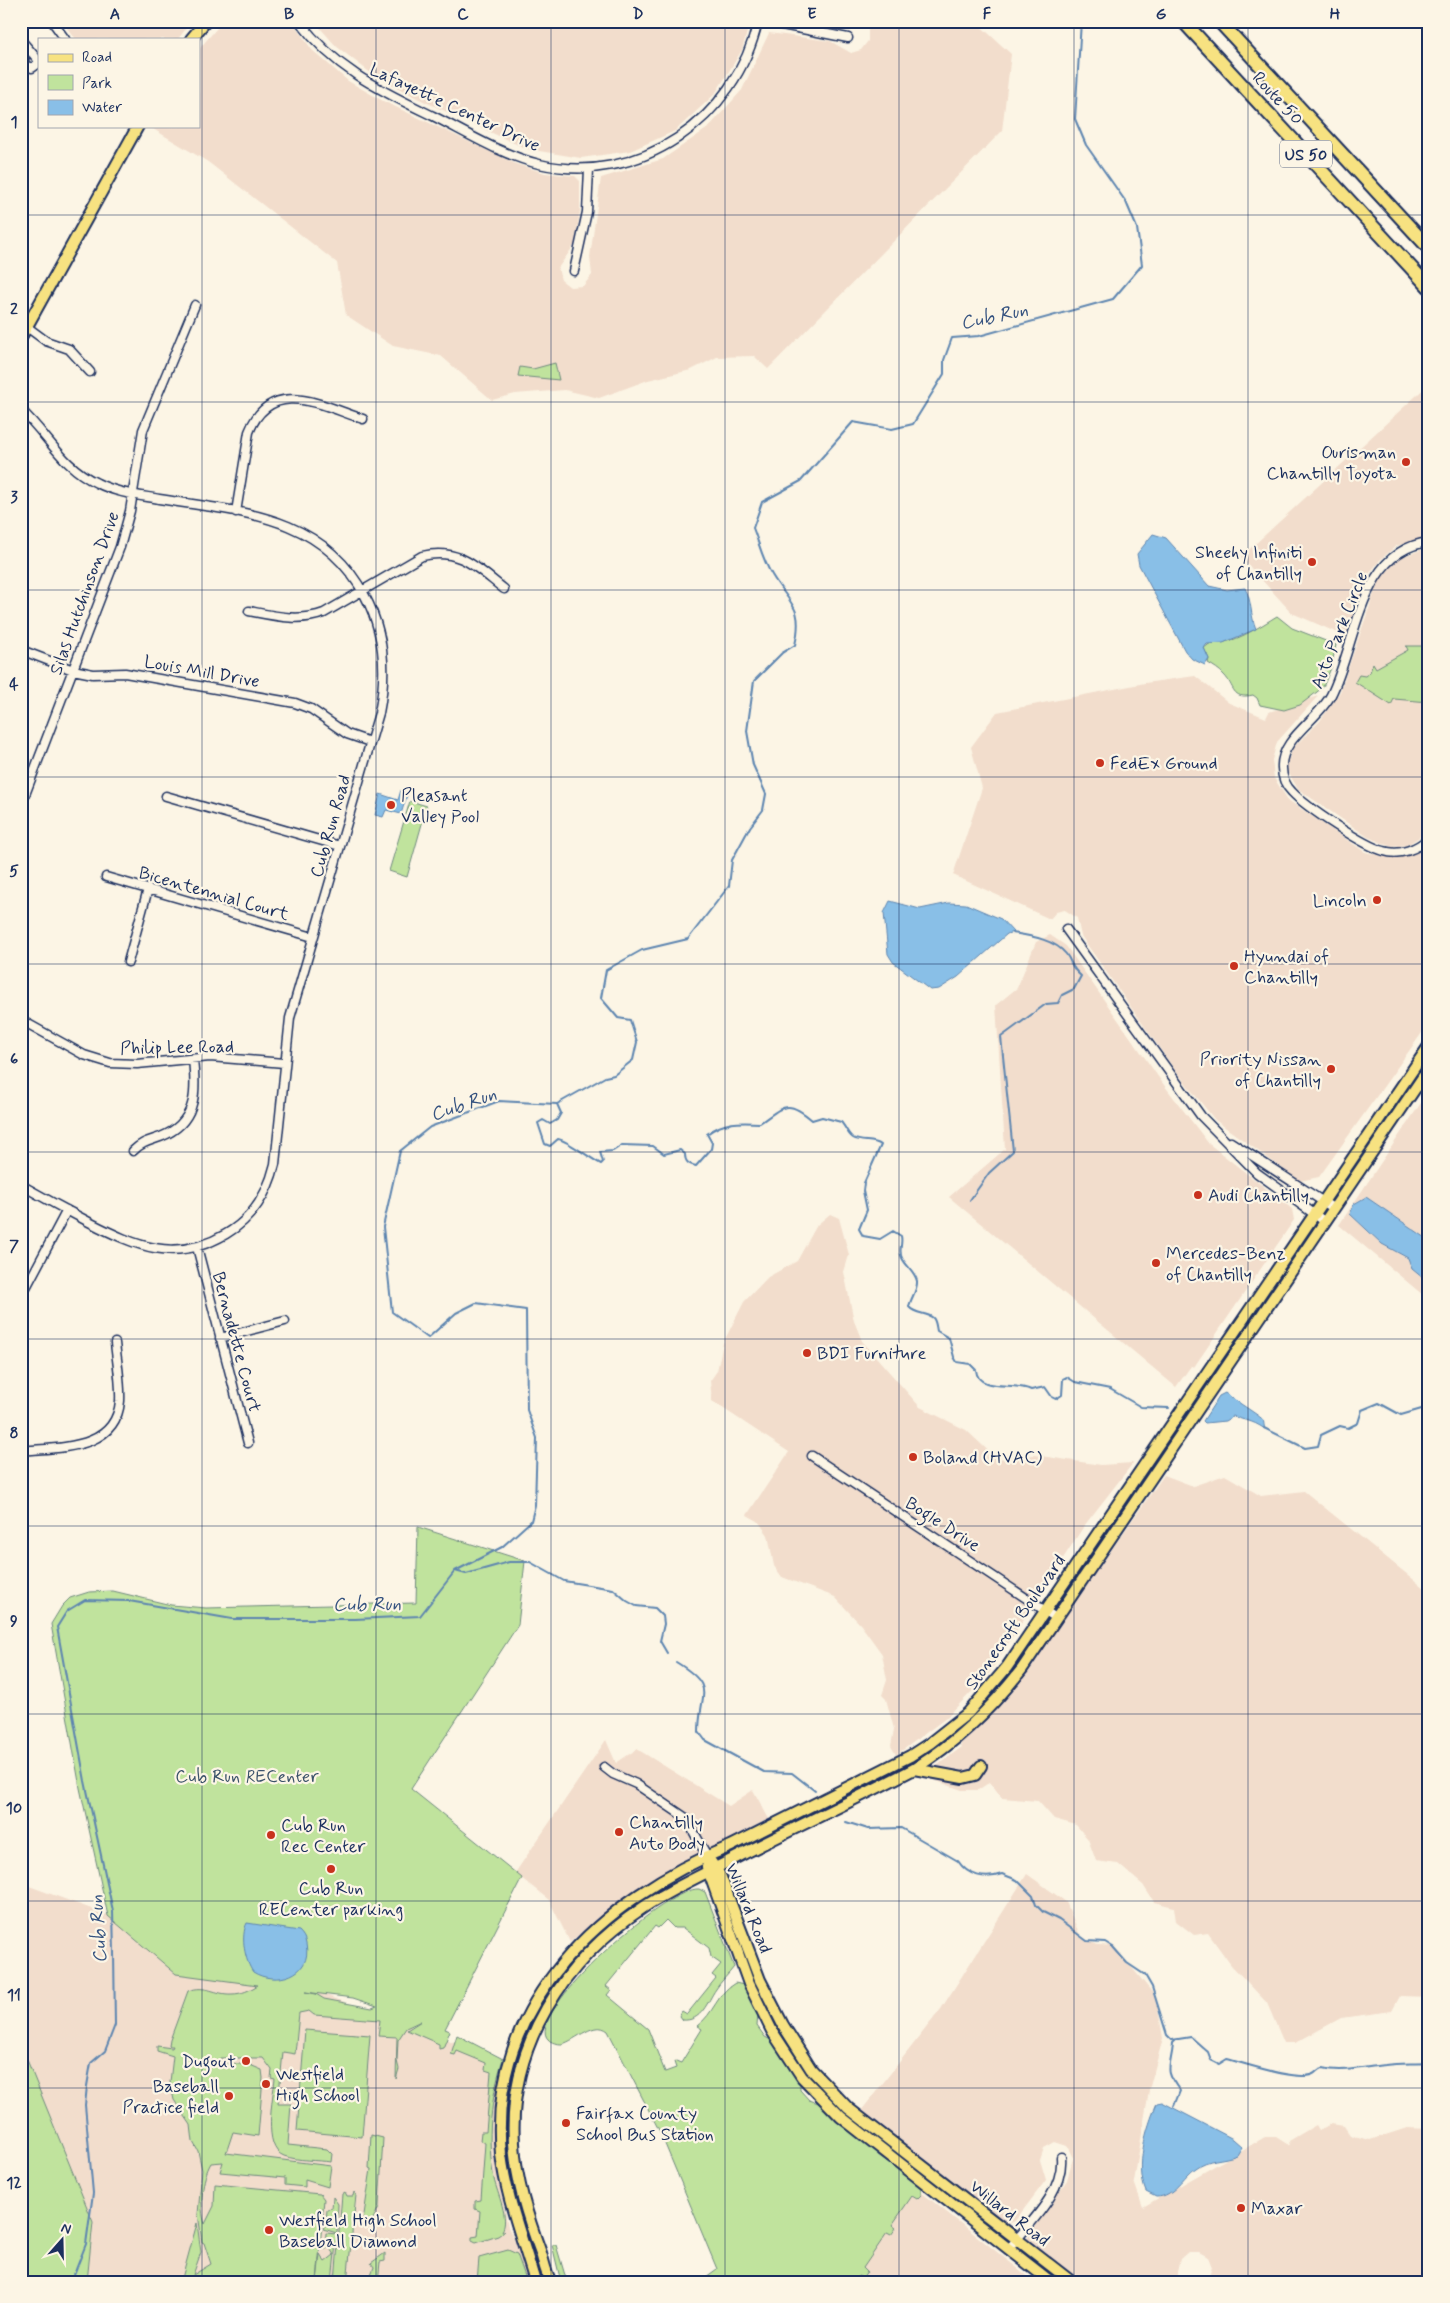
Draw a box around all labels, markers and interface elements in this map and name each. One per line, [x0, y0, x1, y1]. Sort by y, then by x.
text: A [110, 4, 120, 25]
text: B [284, 4, 294, 25]
text: C [457, 4, 469, 25]
text: D [632, 4, 644, 25]
text: E [807, 4, 817, 25]
text: F [983, 4, 992, 25]
text: G [1156, 4, 1167, 25]
text: H [1330, 4, 1341, 25]
legend [38, 38, 200, 128]
text: Road [82, 48, 112, 68]
street label: Lafayette Center Drive [365, 58, 544, 158]
street label: Route 50 [1246, 67, 1308, 131]
text: Park [82, 74, 112, 94]
text: Water [82, 98, 122, 118]
text: 1 [10, 112, 18, 133]
road number: US 50 [1280, 140, 1332, 168]
water label: Cub Run [958, 297, 1030, 336]
text: 2 [10, 299, 18, 320]
place label: Ourisman Chantilly Toyota [1266, 441, 1396, 486]
marker: Ourisman Chantilly Toyota [1400, 456, 1412, 468]
text: 3 [10, 487, 18, 508]
street label: Silas Hutchinson Drive [44, 508, 126, 678]
place label: Sheehy Infiniti of Chantilly [1195, 541, 1302, 586]
marker: Sheehy Infiniti of Chantilly [1306, 556, 1318, 568]
street label: Auto Park Circle [1306, 568, 1374, 693]
street label: Louis Mill Drive [142, 650, 261, 694]
text: 4 [9, 674, 19, 695]
place label: FedEx Ground [1110, 752, 1218, 776]
marker: FedEx Ground [1094, 757, 1106, 769]
street label: Cub Run Road [305, 772, 357, 880]
place label: Pleasant Valley Pool [401, 784, 479, 829]
marker: Pleasant Valley Pool [385, 799, 397, 811]
text: 5 [9, 861, 19, 882]
street label: Bicentennial Court [136, 861, 292, 927]
place label: Lincoln [1313, 889, 1367, 913]
marker: Lincoln [1371, 894, 1383, 906]
place label: Hyundai of Chantilly [1244, 945, 1329, 990]
marker: Hyundai of Chantilly [1228, 960, 1240, 972]
street label: Philip Lee Road [120, 1035, 234, 1061]
place label: Priority Nissan of Chantilly [1200, 1048, 1321, 1093]
text: 6 [10, 1049, 18, 1070]
marker: Priority Nissan of Chantilly [1325, 1063, 1337, 1075]
water label: Cub Run [427, 1081, 500, 1127]
place label: Audi Chantilly [1208, 1184, 1309, 1208]
marker: Audi Chantilly [1192, 1189, 1204, 1201]
text: 7 [9, 1236, 19, 1257]
place label: Mercedes-Benz of Chantilly [1166, 1242, 1286, 1287]
marker: Mercedes-Benz of Chantilly [1150, 1257, 1162, 1269]
street label: Bernadette Court [206, 1269, 266, 1415]
place label: BDI Furniture [817, 1342, 926, 1366]
marker: BDI Furniture [801, 1347, 813, 1359]
text: 8 [9, 1423, 19, 1444]
place label: Boland (HVAC) [923, 1446, 1043, 1470]
marker: Boland (HVAC) [907, 1451, 919, 1463]
street label: Bogle Drive [899, 1492, 985, 1560]
street label: Stonecroft Boulevard [960, 1550, 1072, 1695]
water label: Cub Run [333, 1591, 401, 1618]
text: 9 [10, 1611, 18, 1632]
park label: Cub Run RECenter [175, 1765, 319, 1789]
text: 10 [6, 1798, 22, 1819]
place label: Chantilly Auto Body [629, 1811, 705, 1856]
place label: Cub Run Rec Center [281, 1814, 366, 1859]
marker: Chantilly Auto Body [613, 1826, 625, 1838]
marker: Cub Run Rec Center [265, 1829, 277, 1841]
street label: Willard Road [719, 1860, 777, 1957]
marker: Cub Run RECenter parking [325, 1863, 337, 1875]
place label: Cub Run RECenter parking [259, 1877, 403, 1922]
water label: Cub Run [84, 1894, 113, 1964]
text: 11 [7, 1985, 21, 2006]
place label: Dugout [182, 2050, 236, 2076]
marker: Dugout [240, 2055, 252, 2067]
place label: Westfield High School [276, 2063, 360, 2110]
place label: Baseball Practice field [122, 2075, 219, 2120]
marker: Westfield High School [260, 2078, 272, 2090]
marker: Baseball Practice field [223, 2090, 235, 2102]
place label: Fairfax County School Bus Station [576, 2102, 714, 2147]
marker: Fairfax County School Bus Station [560, 2117, 572, 2129]
text: 12 [6, 2173, 22, 2194]
street label: Willard Road [964, 2175, 1054, 2253]
place label: Maxar [1251, 2197, 1303, 2221]
marker: Maxar [1235, 2202, 1247, 2214]
place label: Westfield High School Baseball Diamond [279, 2209, 437, 2254]
north arrow [38, 2216, 88, 2266]
text: N [59, 2219, 74, 2239]
marker: Westfield High School Baseball Diamond [263, 2224, 275, 2236]

